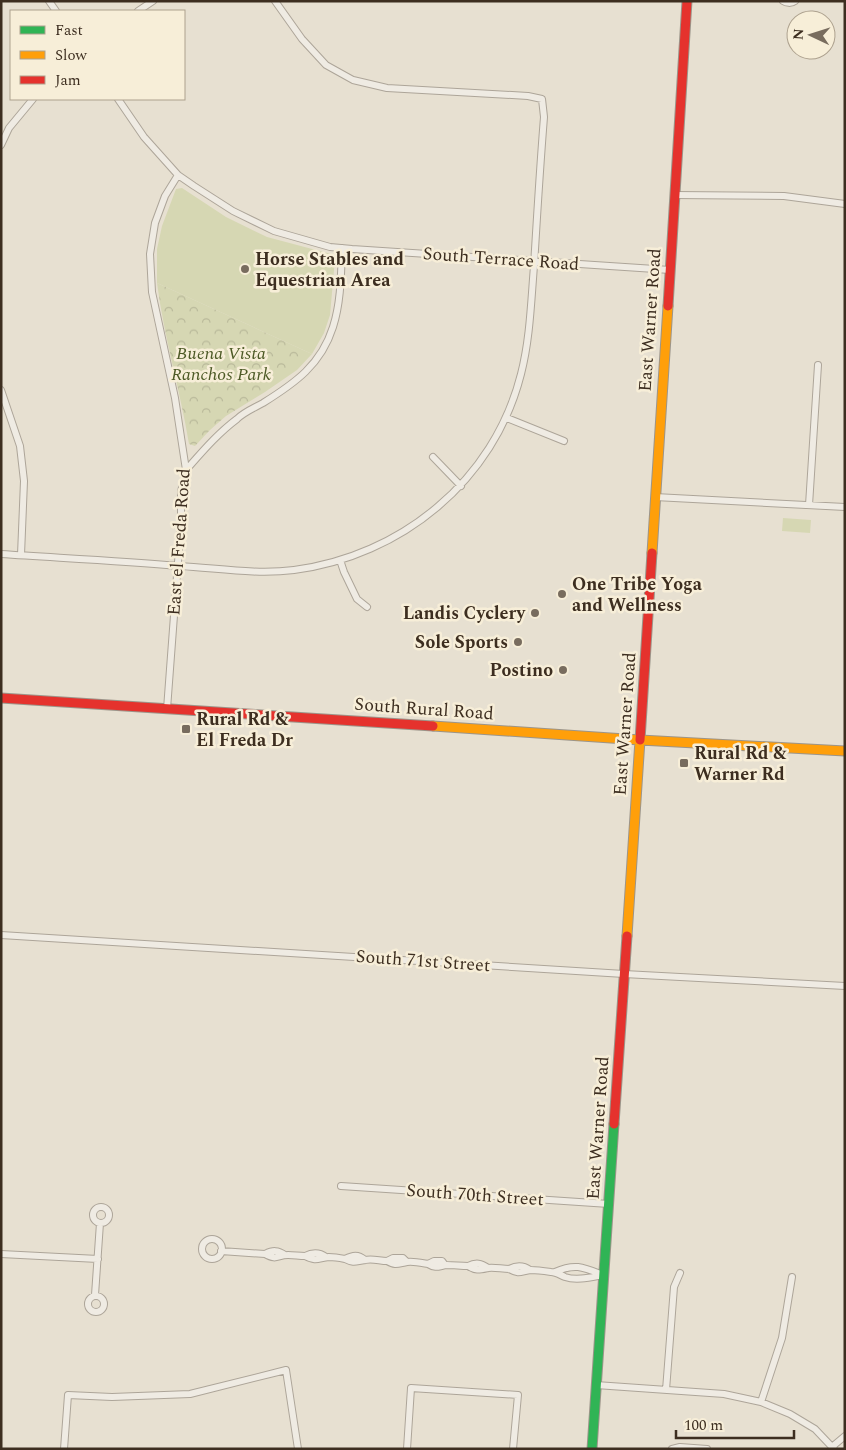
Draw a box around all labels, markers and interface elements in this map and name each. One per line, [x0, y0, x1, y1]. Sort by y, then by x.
legend [10, 10, 185, 100]
north arrow [786, 10, 836, 60]
text: Fast [55, 19, 83, 42]
text: N [788, 28, 809, 41]
text: Slow [55, 44, 87, 67]
text: Jam [55, 69, 81, 92]
street label: South Terrace Road [422, 240, 580, 278]
place label: Horse Stables and Equestrian Area [255, 246, 404, 294]
street label: East Warner Road [632, 247, 668, 393]
marker: Horse Stables and Equestrian Area [239, 263, 251, 275]
park label: Buena Vista Ranchos Park [171, 340, 272, 388]
street label: East el Freda Road [160, 467, 198, 617]
place label: One Tribe Yoga and Wellness [572, 571, 703, 619]
marker: One Tribe Yoga and Wellness [556, 588, 568, 600]
place label: Landis Cyclery [403, 600, 526, 627]
marker: Landis Cyclery [529, 607, 541, 619]
place label: Sole Sports [415, 629, 508, 656]
marker: Sole Sports [512, 636, 524, 648]
street label: East Warner Road [607, 651, 643, 797]
place label: Postino [489, 657, 553, 684]
marker: Postino [557, 664, 569, 676]
street label: South Rural Road [353, 691, 495, 727]
place label: Rural Rd & El Freda Dr [196, 706, 293, 754]
marker: Rural Rd & El Freda Dr [180, 723, 192, 735]
place label: Rural Rd & Warner Rd [694, 740, 787, 788]
marker: Rural Rd & Warner Rd [678, 757, 690, 769]
street label: South 71st Street [355, 943, 491, 979]
street label: East Warner Road [580, 1055, 616, 1201]
street label: South 70th Street [405, 1177, 545, 1213]
scale bar [676, 1408, 794, 1440]
text: 100 m [684, 1414, 723, 1437]

